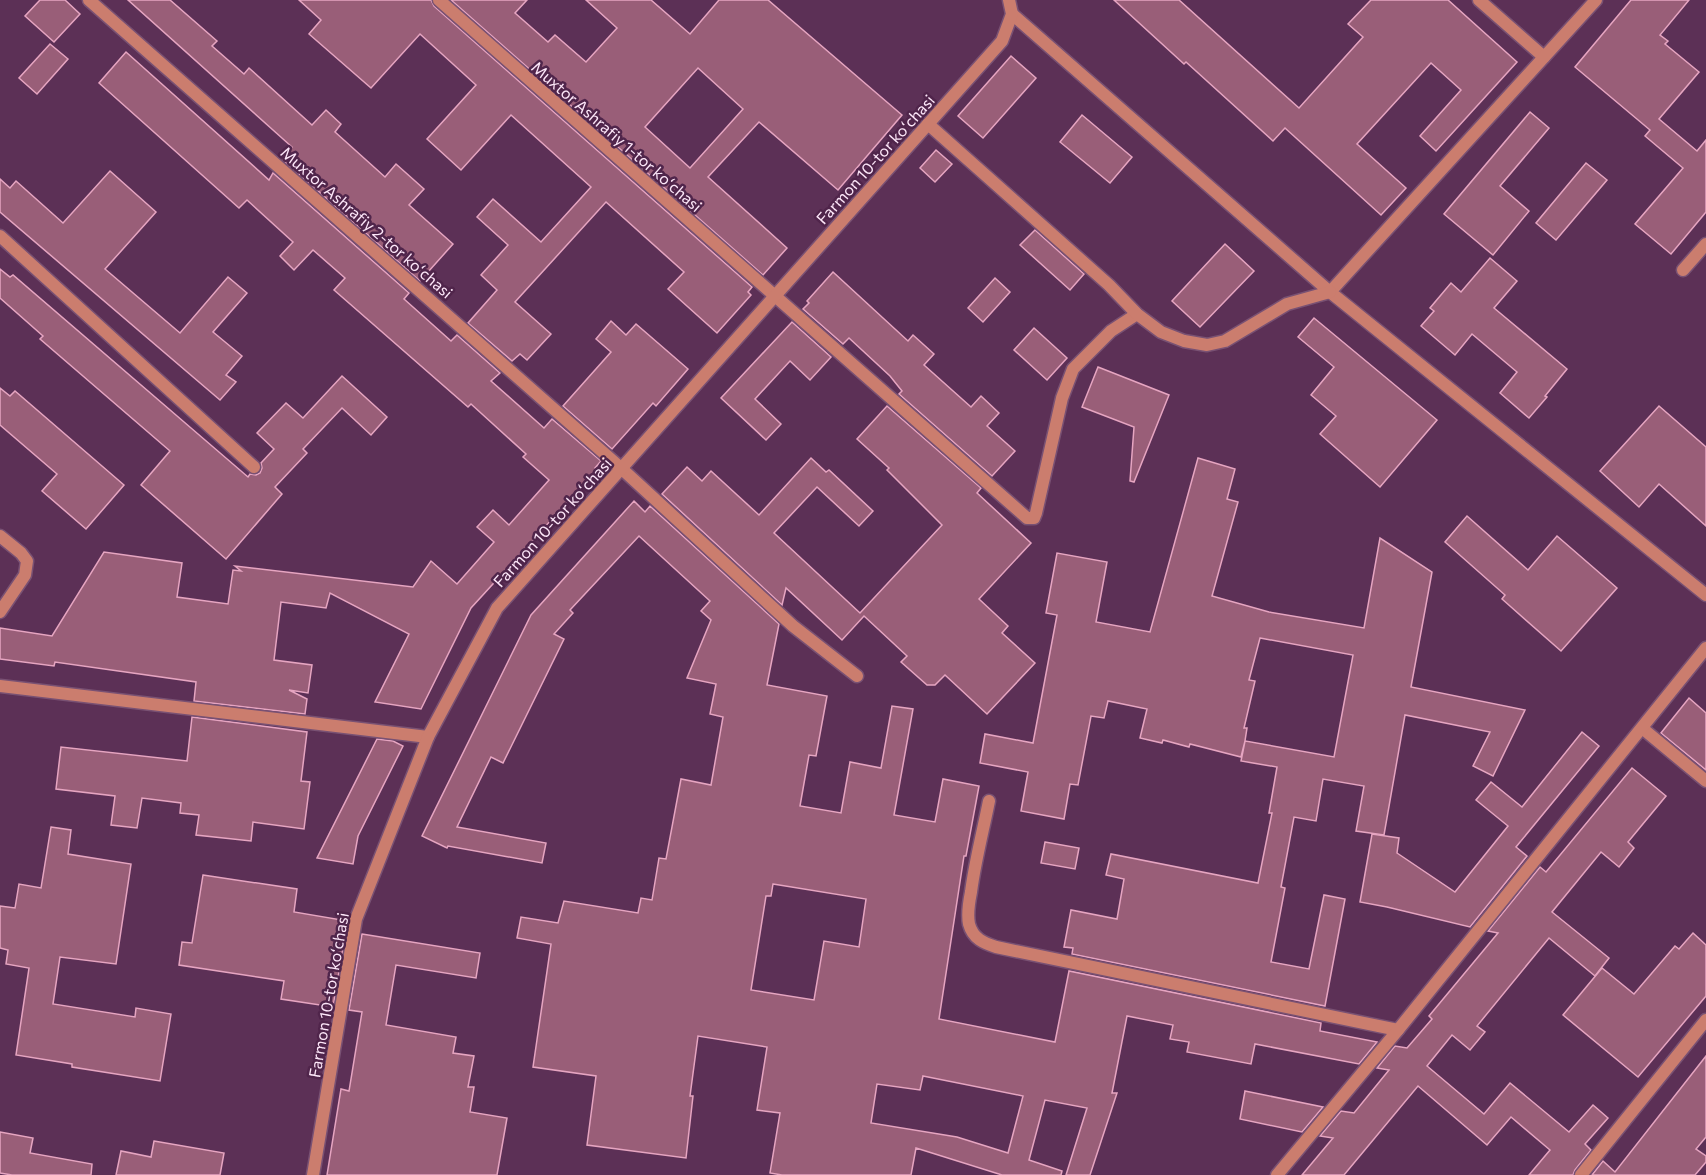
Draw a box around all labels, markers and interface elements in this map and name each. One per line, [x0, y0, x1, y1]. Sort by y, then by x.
street label: Muxtor Ashrafiy 1-tor koʻchasi [528, 57, 706, 215]
street label: Farmon 10-tor koʻchasi [812, 90, 938, 228]
street label: Muxtor Ashrafiy 2-tor koʻchasi [277, 142, 457, 302]
street label: Farmon 10-tor koʻchasi [489, 453, 615, 591]
street label: Farmon 10-tor koʻchasi [304, 911, 352, 1079]

